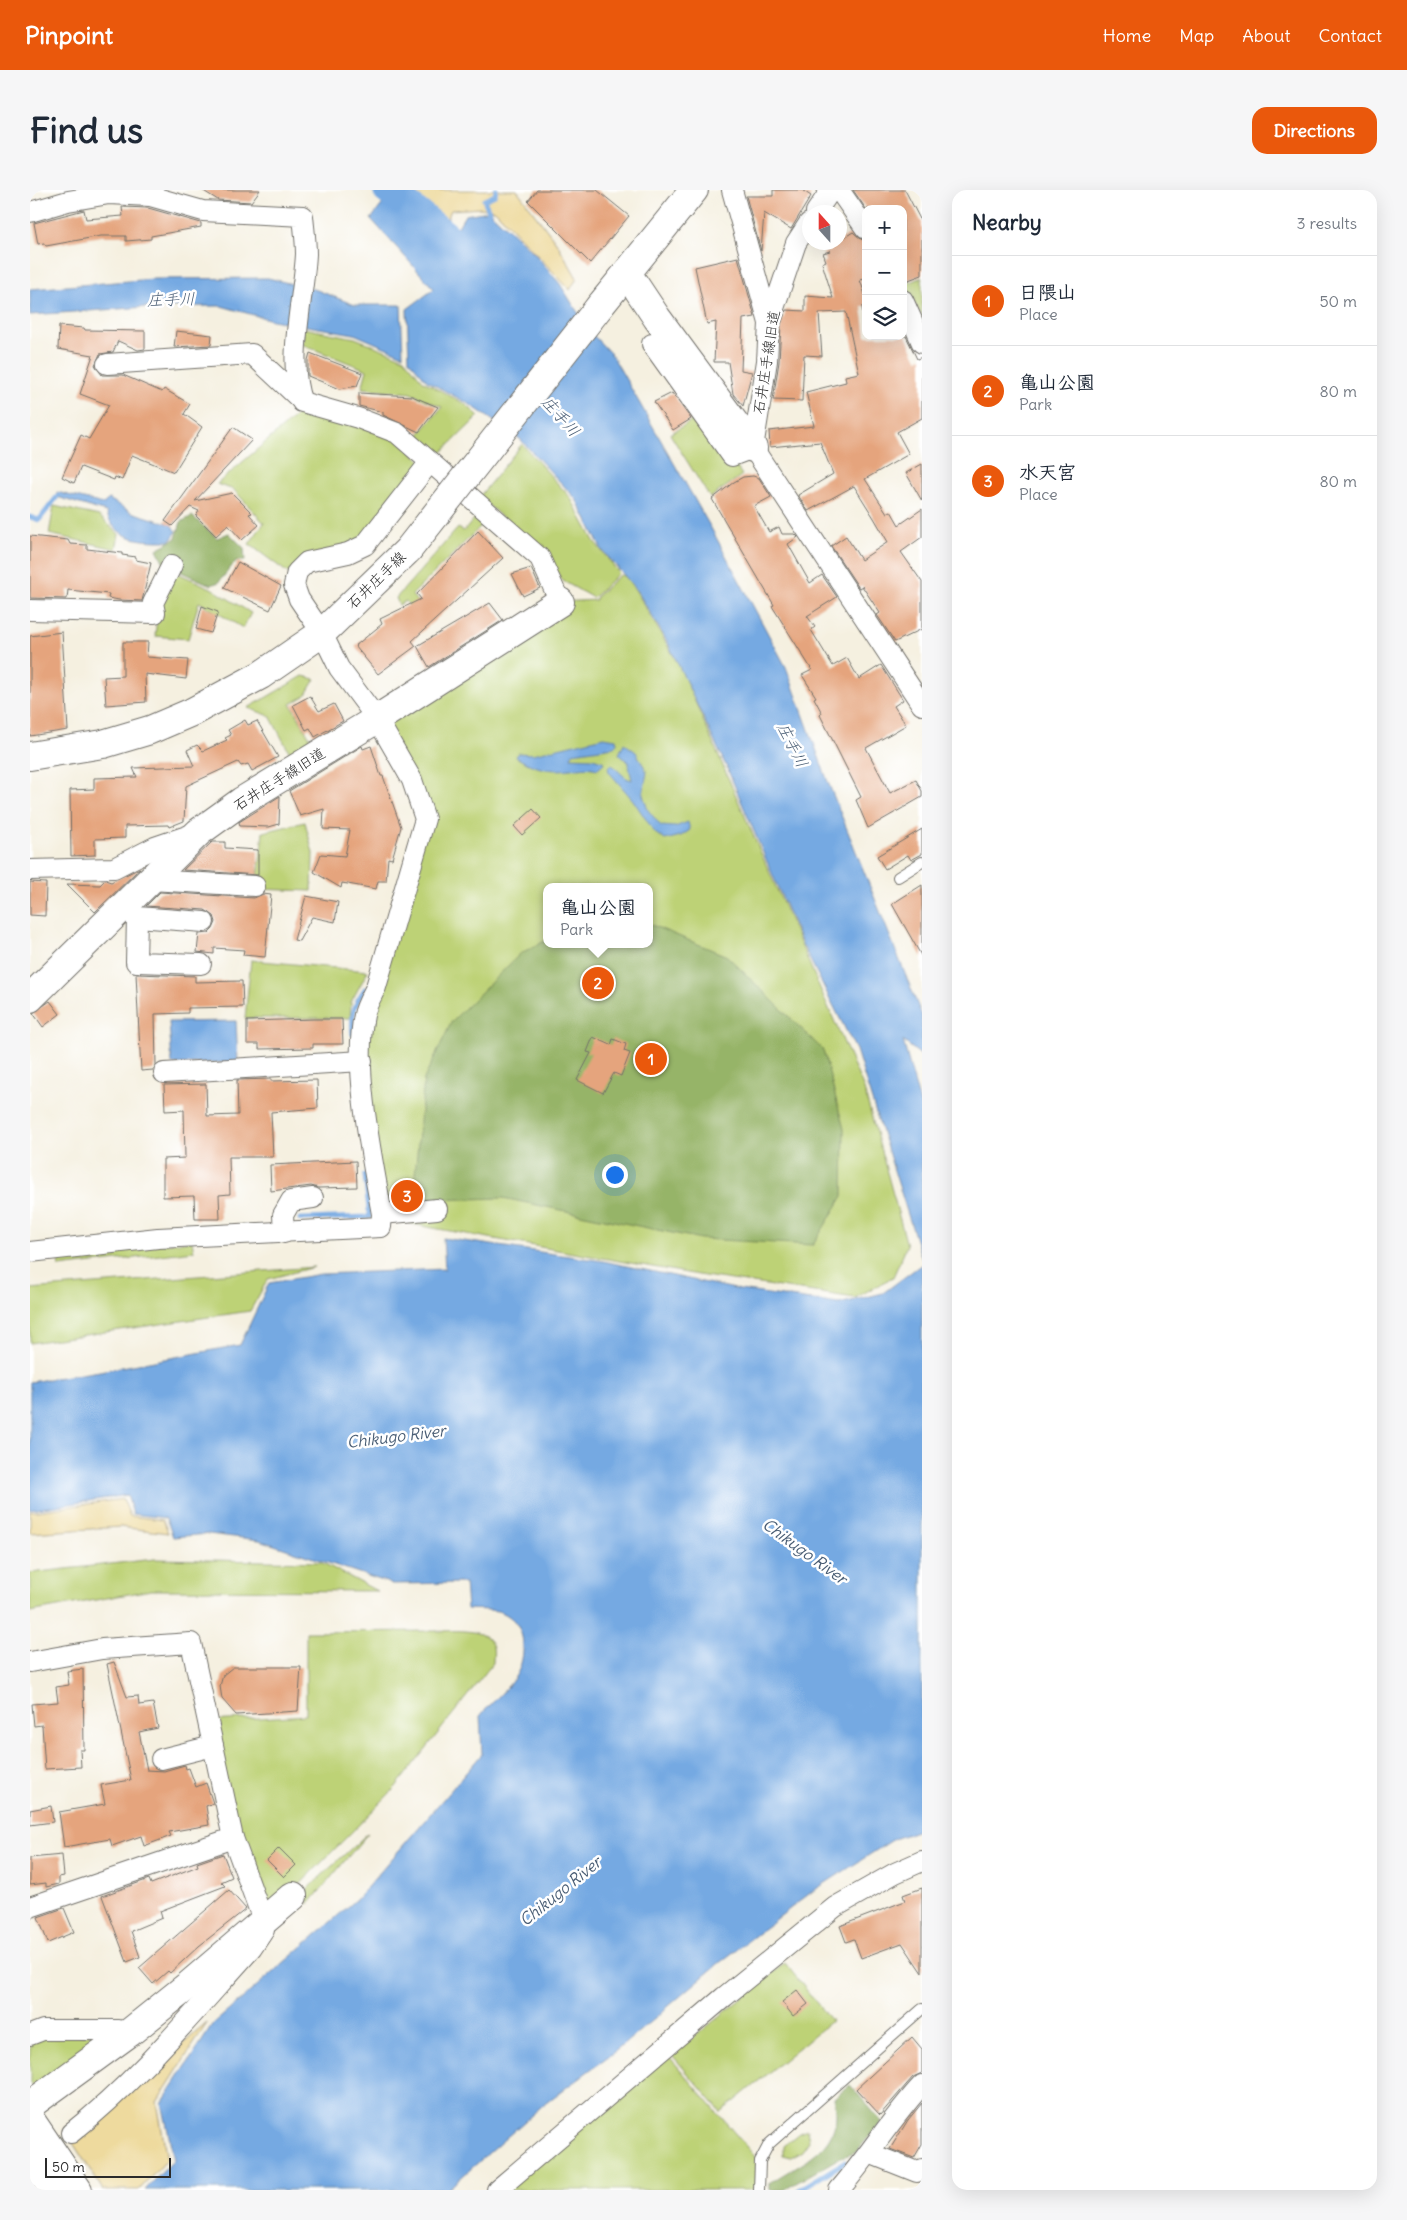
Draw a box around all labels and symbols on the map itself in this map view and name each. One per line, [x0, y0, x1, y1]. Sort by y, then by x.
north arrow [802, 205, 847, 250]
water label: 庄手川 [147, 288, 195, 310]
street label: 石井庄手線旧道 [748, 309, 784, 415]
water label: 庄手川 [538, 391, 584, 441]
street label: 石井庄手線 [342, 547, 410, 613]
water label: 庄手川 [773, 719, 813, 771]
street label: 石井庄手線旧道 [229, 743, 329, 815]
pin: 2 [582, 964, 614, 1002]
pin: 1 [635, 1040, 667, 1078]
your location [602, 1162, 628, 1188]
pin: 3 [391, 1177, 423, 1215]
water label: Chikugo River [346, 1420, 449, 1452]
water label: Chikugo River [759, 1514, 853, 1590]
water label: Chikugo River [515, 1850, 607, 1930]
scale bar [45, 2155, 171, 2178]

